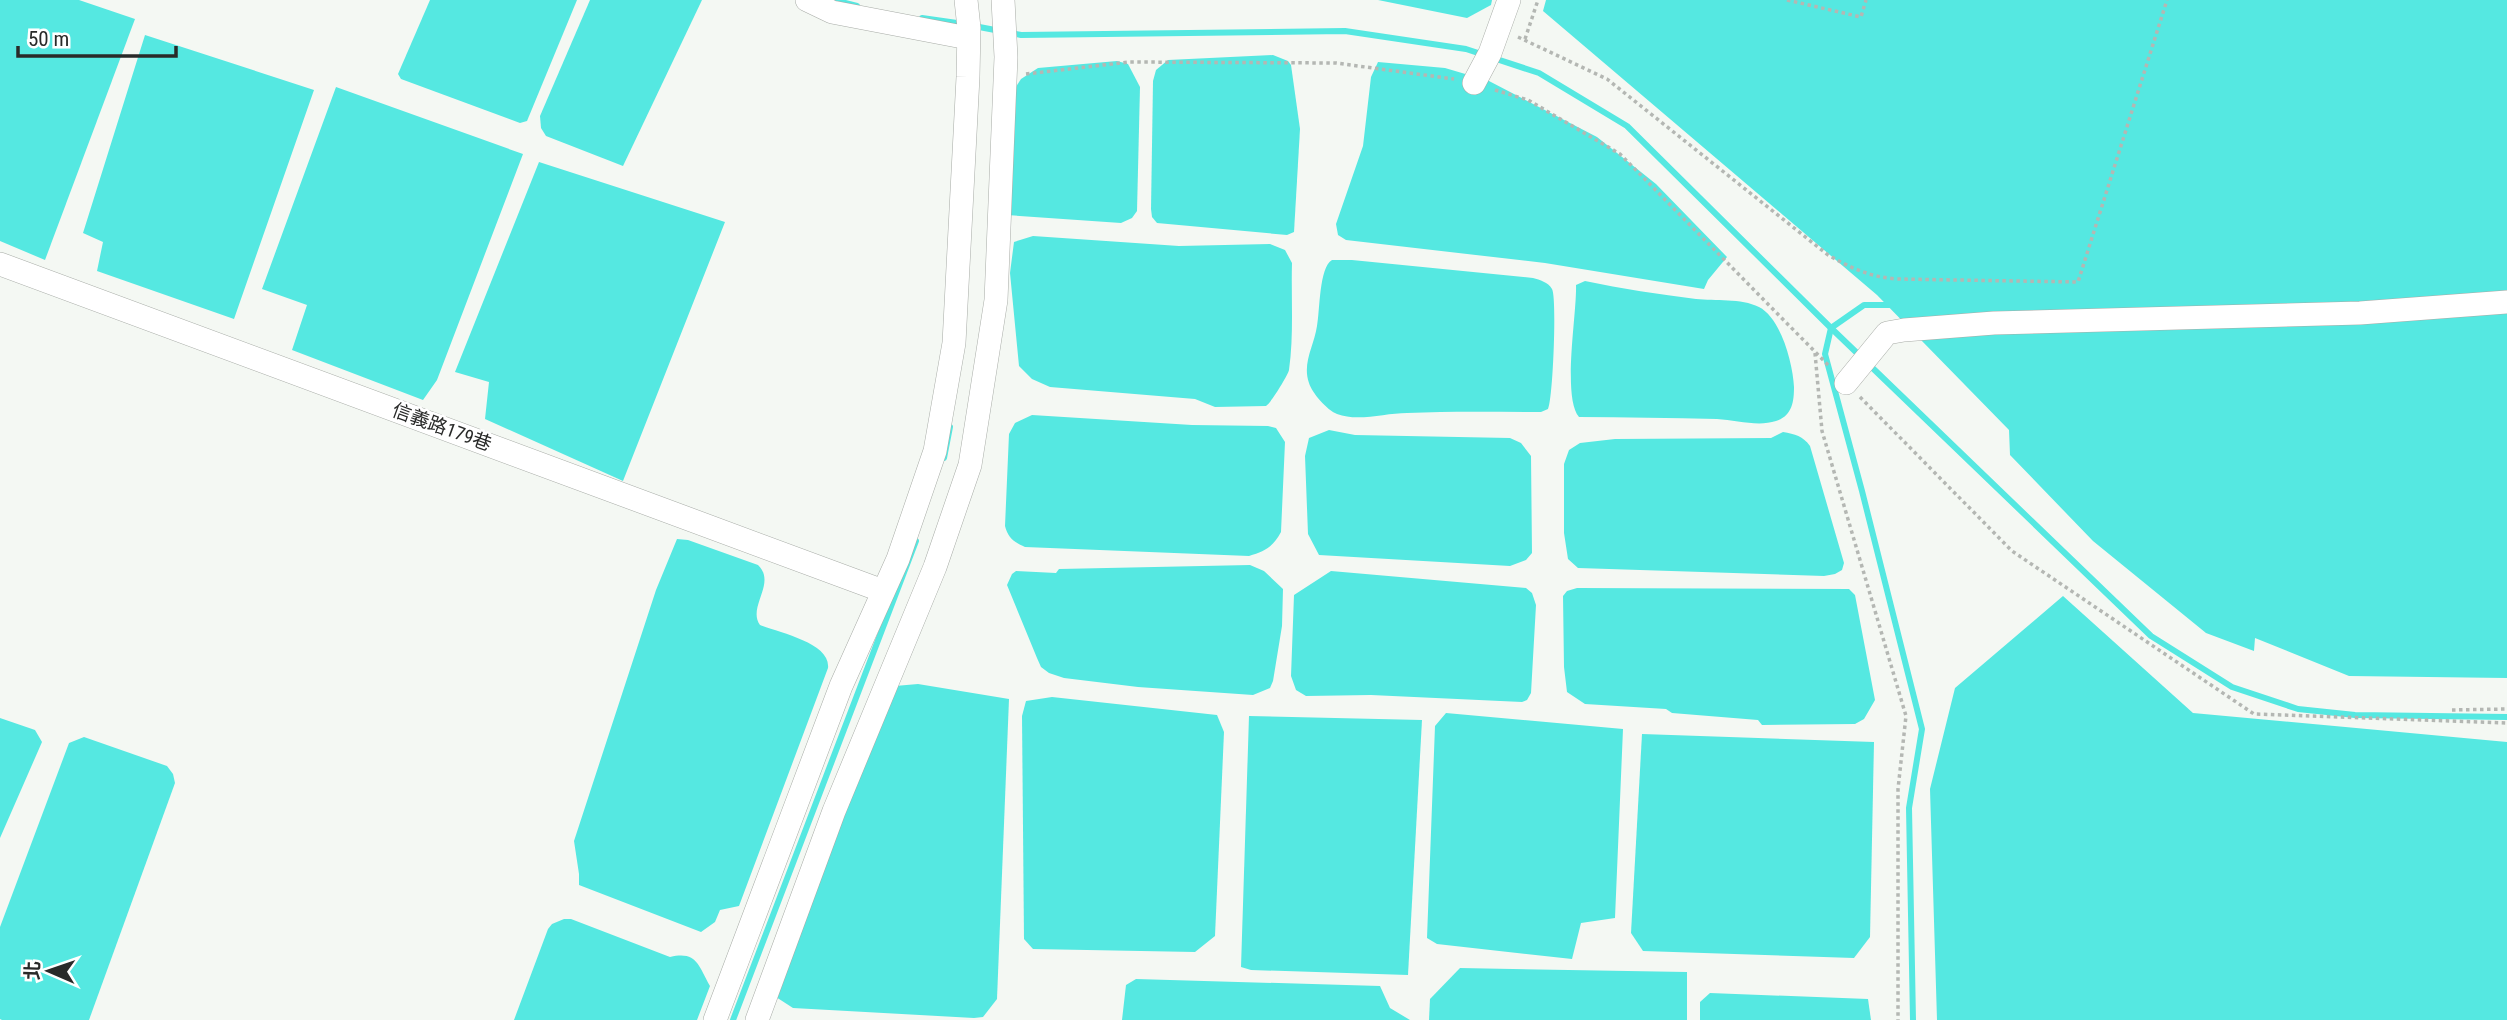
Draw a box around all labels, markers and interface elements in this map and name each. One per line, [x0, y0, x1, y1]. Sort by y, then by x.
scale bar [18, 14, 175, 58]
text: 50 m [28, 27, 69, 51]
street label: 信義路179巷 [389, 398, 495, 456]
north arrow [14, 936, 84, 1006]
text: 北 [21, 961, 44, 980]

